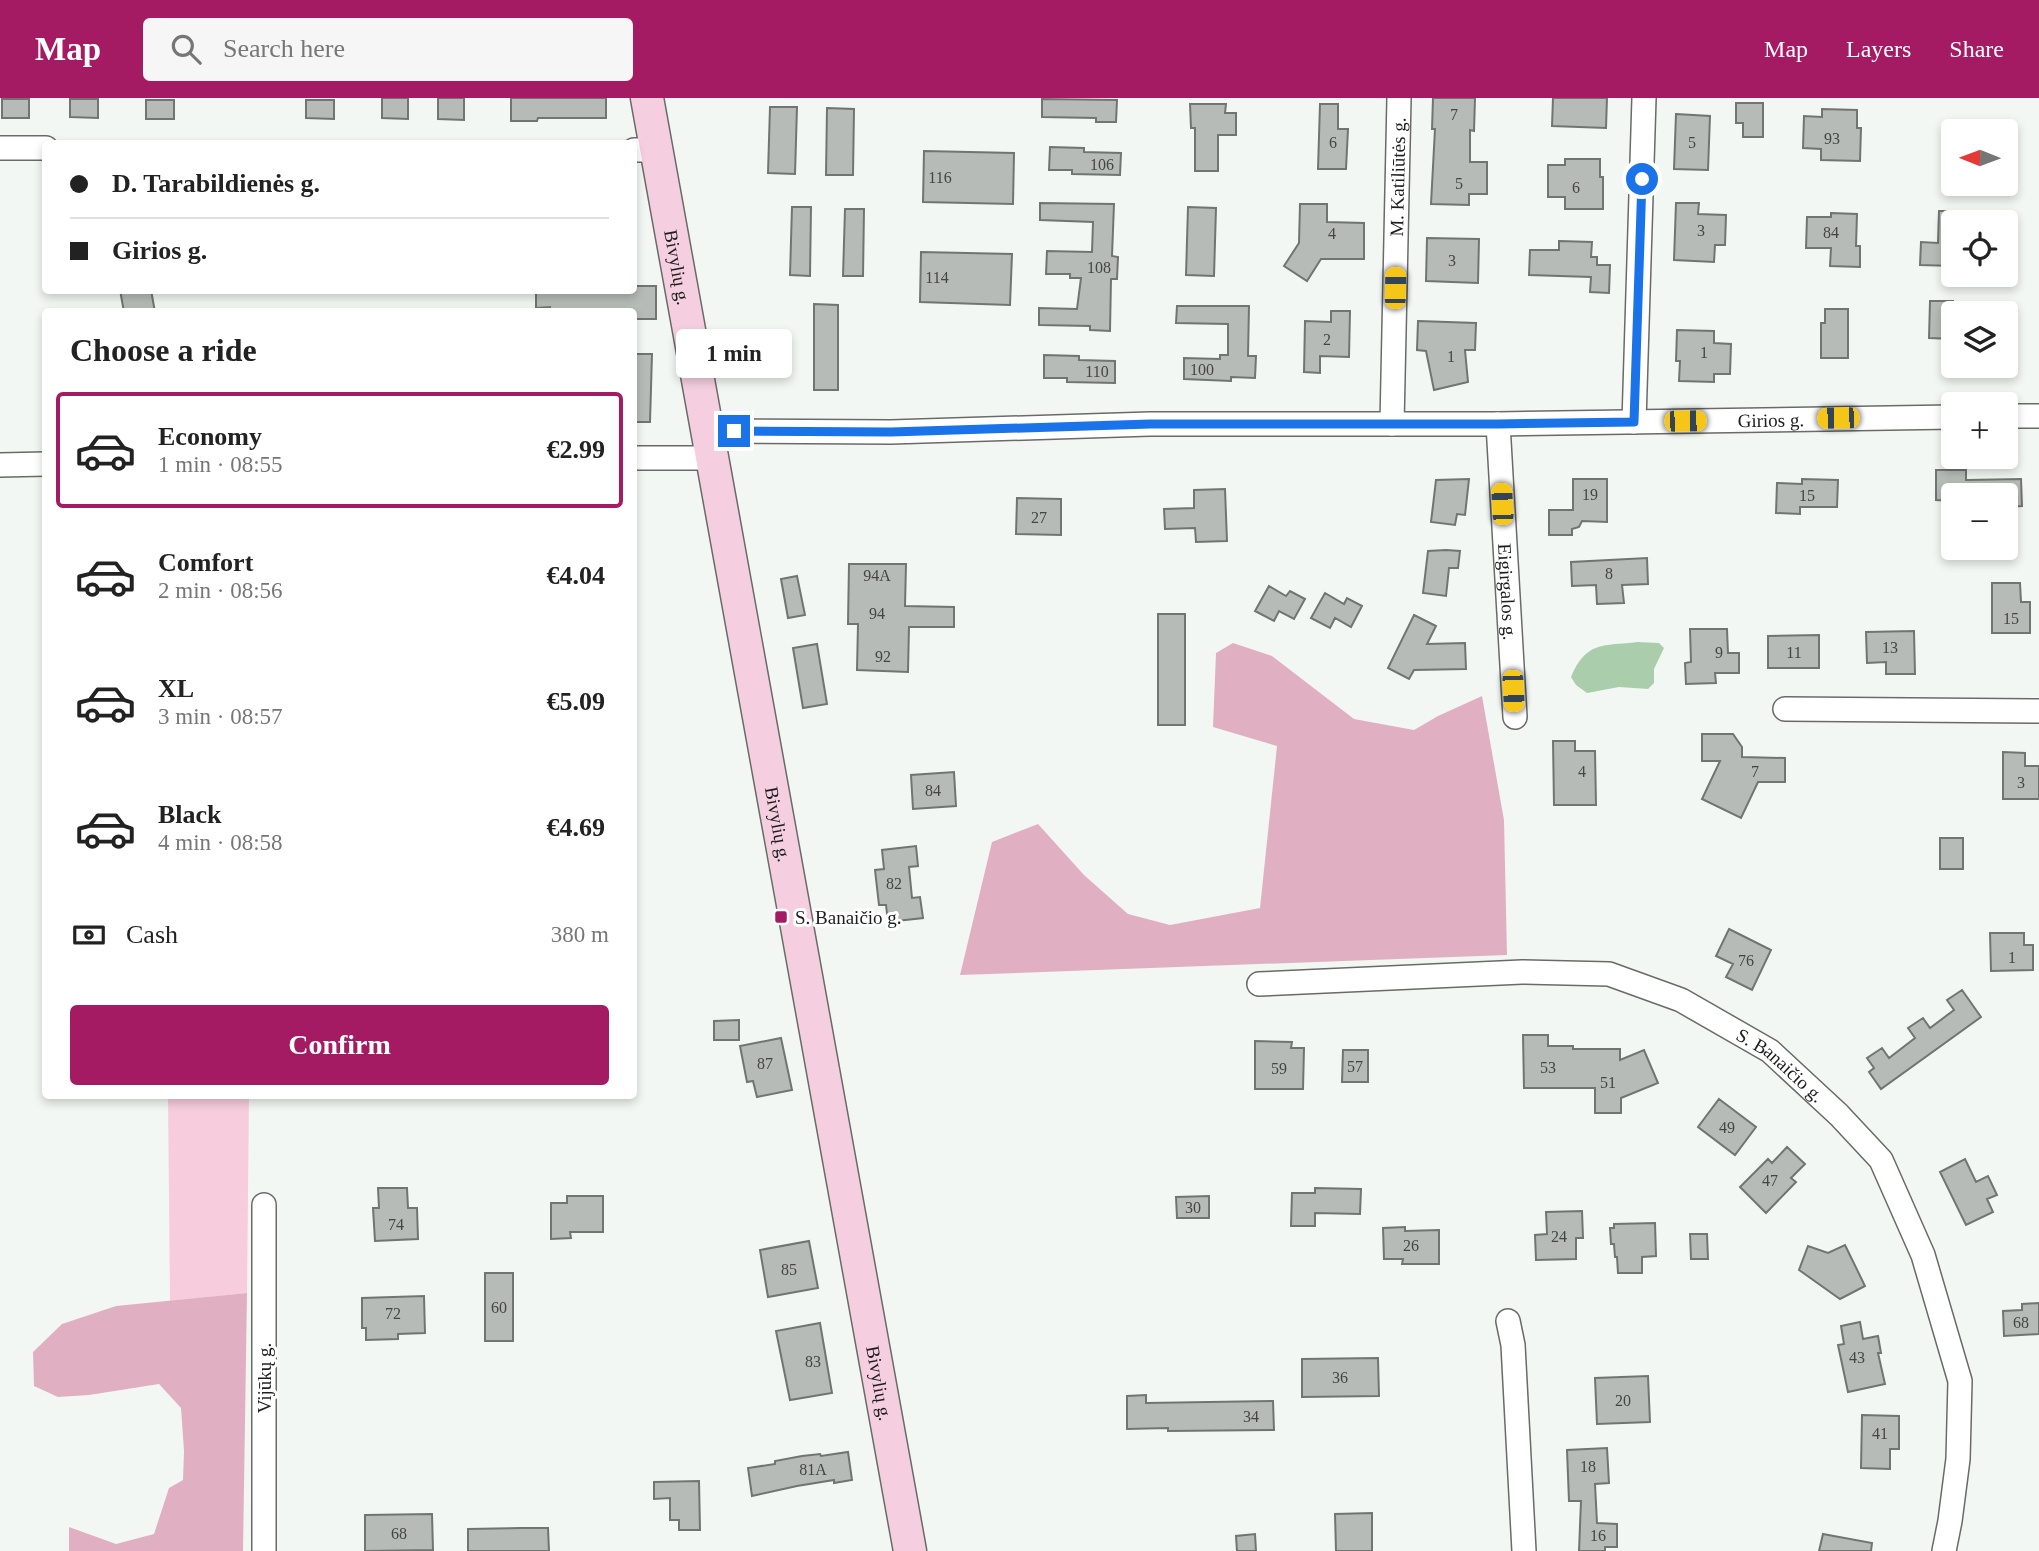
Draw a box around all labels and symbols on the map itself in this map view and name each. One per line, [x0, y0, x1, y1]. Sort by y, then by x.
house number: 7 [1450, 106, 1458, 123]
street label: M. Katiliūtės g. [1386, 117, 1410, 237]
north arrow [1941, 119, 2018, 196]
house number: 93 [1824, 130, 1840, 147]
house number: 6 [1329, 134, 1337, 151]
house number: 5 [1688, 134, 1696, 151]
house number: 106 [1090, 156, 1114, 173]
route start [1626, 163, 1658, 195]
house number: 116 [928, 169, 952, 186]
house number: 5 [1455, 175, 1463, 192]
house number: 6 [1572, 179, 1580, 196]
house number: 3 [1697, 222, 1705, 239]
house number: 84 [1823, 224, 1839, 241]
house number: 4 [1328, 225, 1336, 242]
street label: Bivylių g. [660, 228, 694, 307]
house number: 3 [1448, 252, 1456, 269]
house number: 108 [1087, 259, 1111, 276]
car [1385, 267, 1406, 309]
house number: 114 [925, 269, 949, 286]
callout: 1 min [676, 330, 792, 378]
house number: 2 [1323, 331, 1331, 348]
house number: 1 [1700, 344, 1708, 361]
house number: 1 [1447, 348, 1455, 365]
house number: 100 [1190, 361, 1214, 378]
house number: 110 [1085, 363, 1109, 380]
car [1817, 407, 1860, 429]
street label: Girios g. [1737, 409, 1804, 431]
car [1664, 410, 1707, 432]
route end [718, 415, 750, 447]
car [1491, 482, 1514, 526]
house number: 19 [1582, 486, 1598, 503]
house number: 15 [1799, 487, 1815, 504]
house number: 27 [1031, 509, 1047, 526]
street label: Eigirgalos g. [1494, 543, 1521, 641]
house number: 8 [1605, 565, 1613, 582]
house number: 94A [863, 567, 891, 584]
house number: 94 [869, 605, 885, 622]
house number: 15 [2003, 610, 2019, 627]
house number: 13 [1882, 639, 1898, 656]
house number: 9 [1715, 644, 1723, 661]
house number: 11 [1786, 644, 1802, 661]
house number: 92 [875, 648, 891, 665]
car [1502, 669, 1525, 713]
house number: 4 [1578, 763, 1586, 780]
house number: 7 [1751, 763, 1759, 780]
house number: 3 [2017, 774, 2025, 791]
house number: 84 [925, 782, 941, 799]
street label: Bivylių g. [761, 785, 795, 864]
house number: 82 [886, 875, 902, 892]
place label: S. Banaičio g. [795, 907, 902, 928]
marker: S. Banaičio g. [773, 909, 789, 925]
house number: 1 [2008, 949, 2016, 966]
house number: 76 [1738, 952, 1754, 969]
street label: S. Banaičio g. [1733, 1024, 1828, 1107]
house number: 87 [757, 1055, 773, 1072]
house number: 57 [1347, 1058, 1363, 1075]
house number: 53 [1540, 1059, 1556, 1076]
house number: 59 [1271, 1060, 1287, 1077]
house number: 51 [1600, 1074, 1616, 1091]
house number: 49 [1719, 1119, 1735, 1136]
house number: 47 [1762, 1172, 1778, 1189]
house number: 30 [1185, 1199, 1201, 1216]
house number: 74 [388, 1216, 404, 1233]
house number: 24 [1551, 1228, 1567, 1245]
house number: 26 [1403, 1237, 1419, 1254]
house number: 85 [781, 1261, 797, 1278]
house number: 60 [491, 1299, 507, 1316]
house number: 72 [385, 1305, 401, 1322]
house number: 68 [2013, 1314, 2029, 1331]
street label: Vijūkų g. [254, 1343, 275, 1413]
street label: Bivylių g. [862, 1344, 896, 1422]
house number: 43 [1849, 1349, 1865, 1366]
house number: 83 [805, 1353, 821, 1370]
house number: 36 [1332, 1369, 1348, 1386]
house number: 20 [1615, 1392, 1631, 1409]
house number: 34 [1243, 1408, 1259, 1425]
house number: 41 [1872, 1425, 1888, 1442]
house number: 18 [1580, 1458, 1596, 1475]
house number: 81A [799, 1461, 827, 1478]
house number: 68 [391, 1525, 407, 1542]
house number: 16 [1590, 1527, 1606, 1544]

